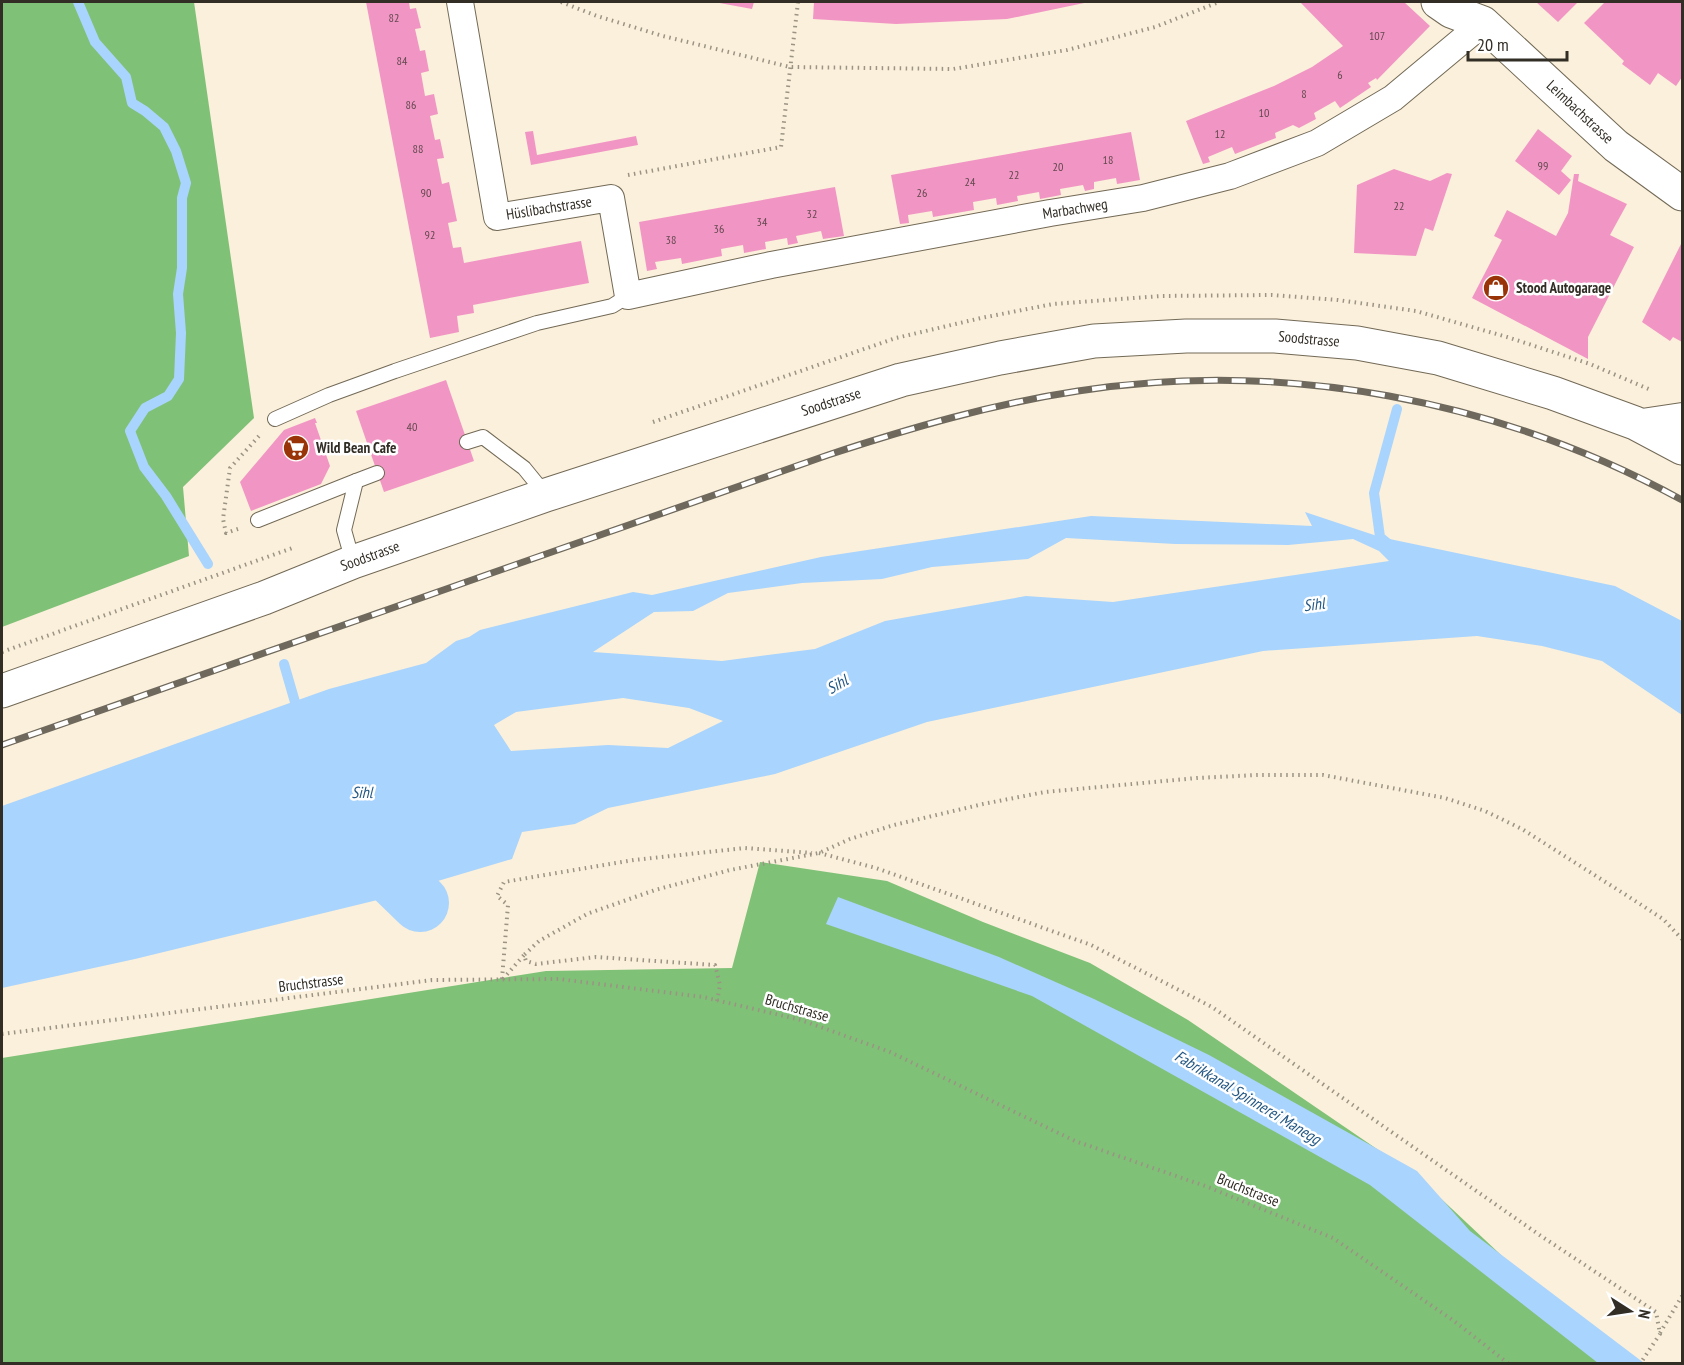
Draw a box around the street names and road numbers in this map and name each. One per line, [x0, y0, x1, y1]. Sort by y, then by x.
street label: Leimbachstrasse [1543, 76, 1618, 148]
street label: Hüslibachstrasse [505, 191, 593, 224]
street label: Marbachweg [1041, 194, 1109, 223]
street label: Soodstrasse [1278, 326, 1341, 351]
street label: Soodstrasse [799, 383, 863, 420]
street label: Soodstrasse [338, 536, 402, 575]
street label: Bruchstrasse [277, 969, 344, 996]
street label: Bruchstrasse [763, 989, 831, 1026]
street label: Bruchstrasse [1214, 1169, 1282, 1211]

